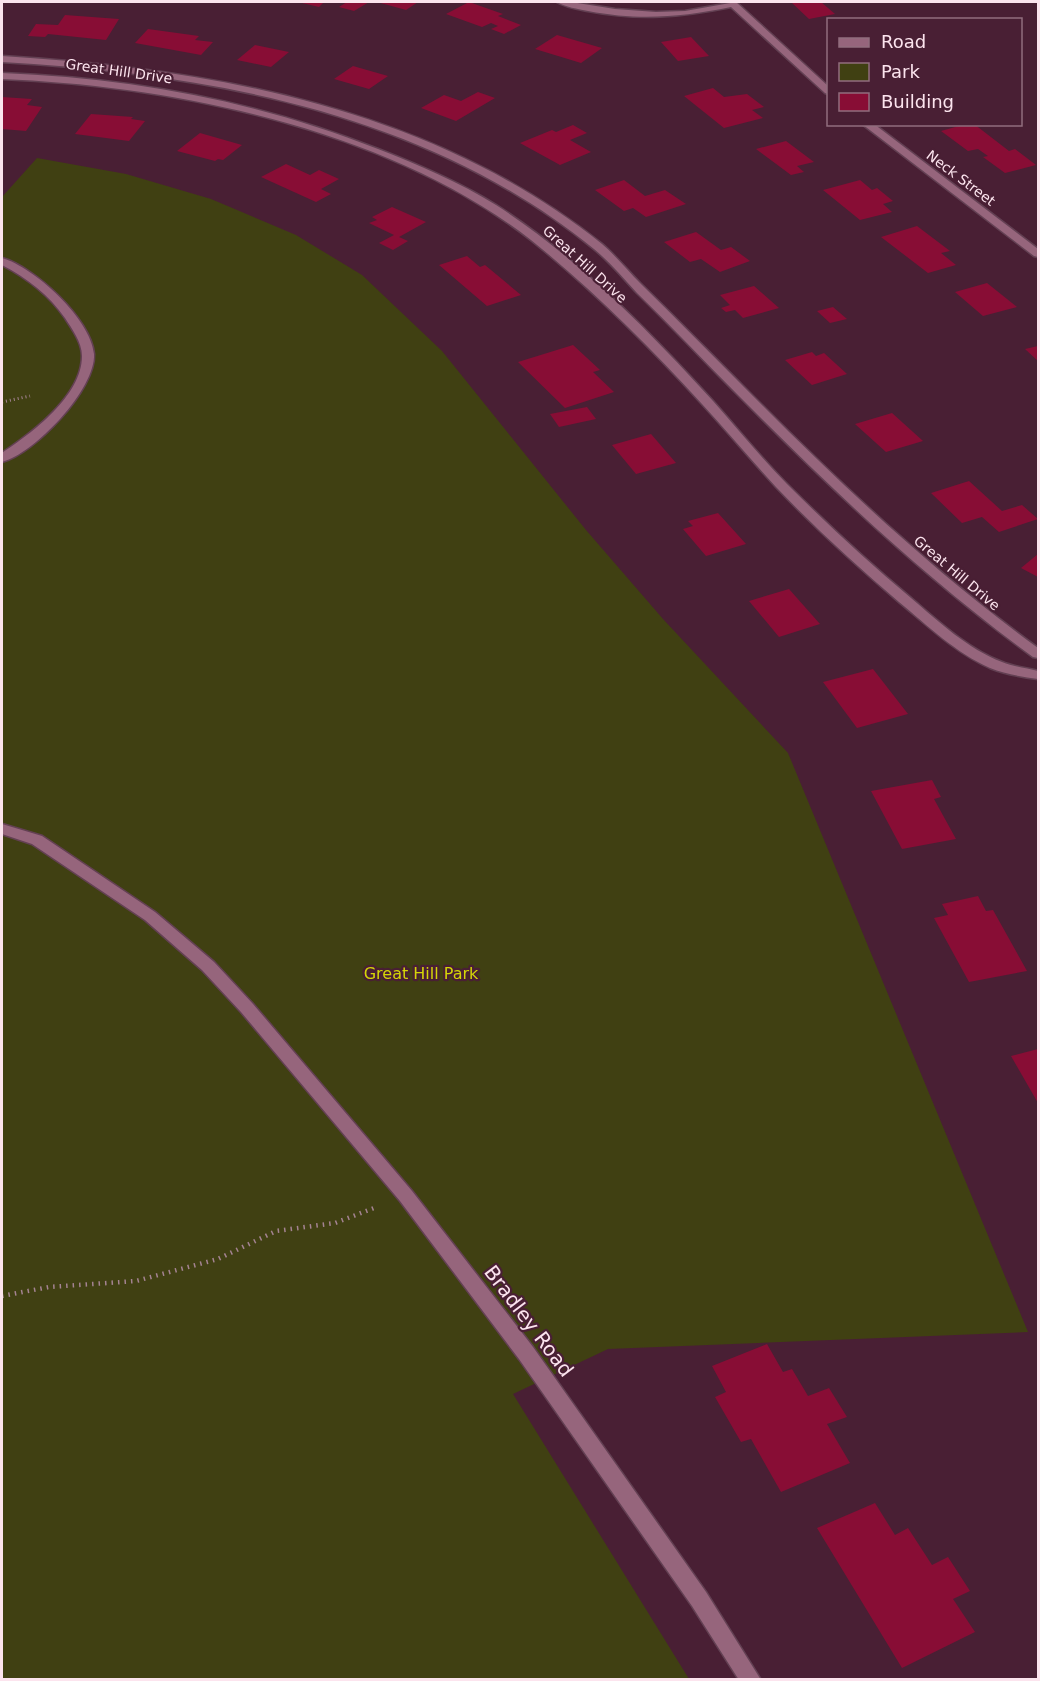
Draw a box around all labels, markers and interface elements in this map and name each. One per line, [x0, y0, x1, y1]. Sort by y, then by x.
legend [827, 18, 1022, 126]
text: Road [881, 31, 926, 52]
street label: Great Hill Drive [65, 56, 173, 86]
text: Park [881, 61, 920, 82]
text: Building [881, 91, 954, 112]
street label: Neck Street [923, 147, 999, 209]
street label: Great Hill Drive [540, 222, 630, 306]
street label: Great Hill Drive [911, 532, 1003, 614]
park label: Great Hill Park [364, 964, 479, 983]
street label: Bradley Road [479, 1261, 579, 1381]

